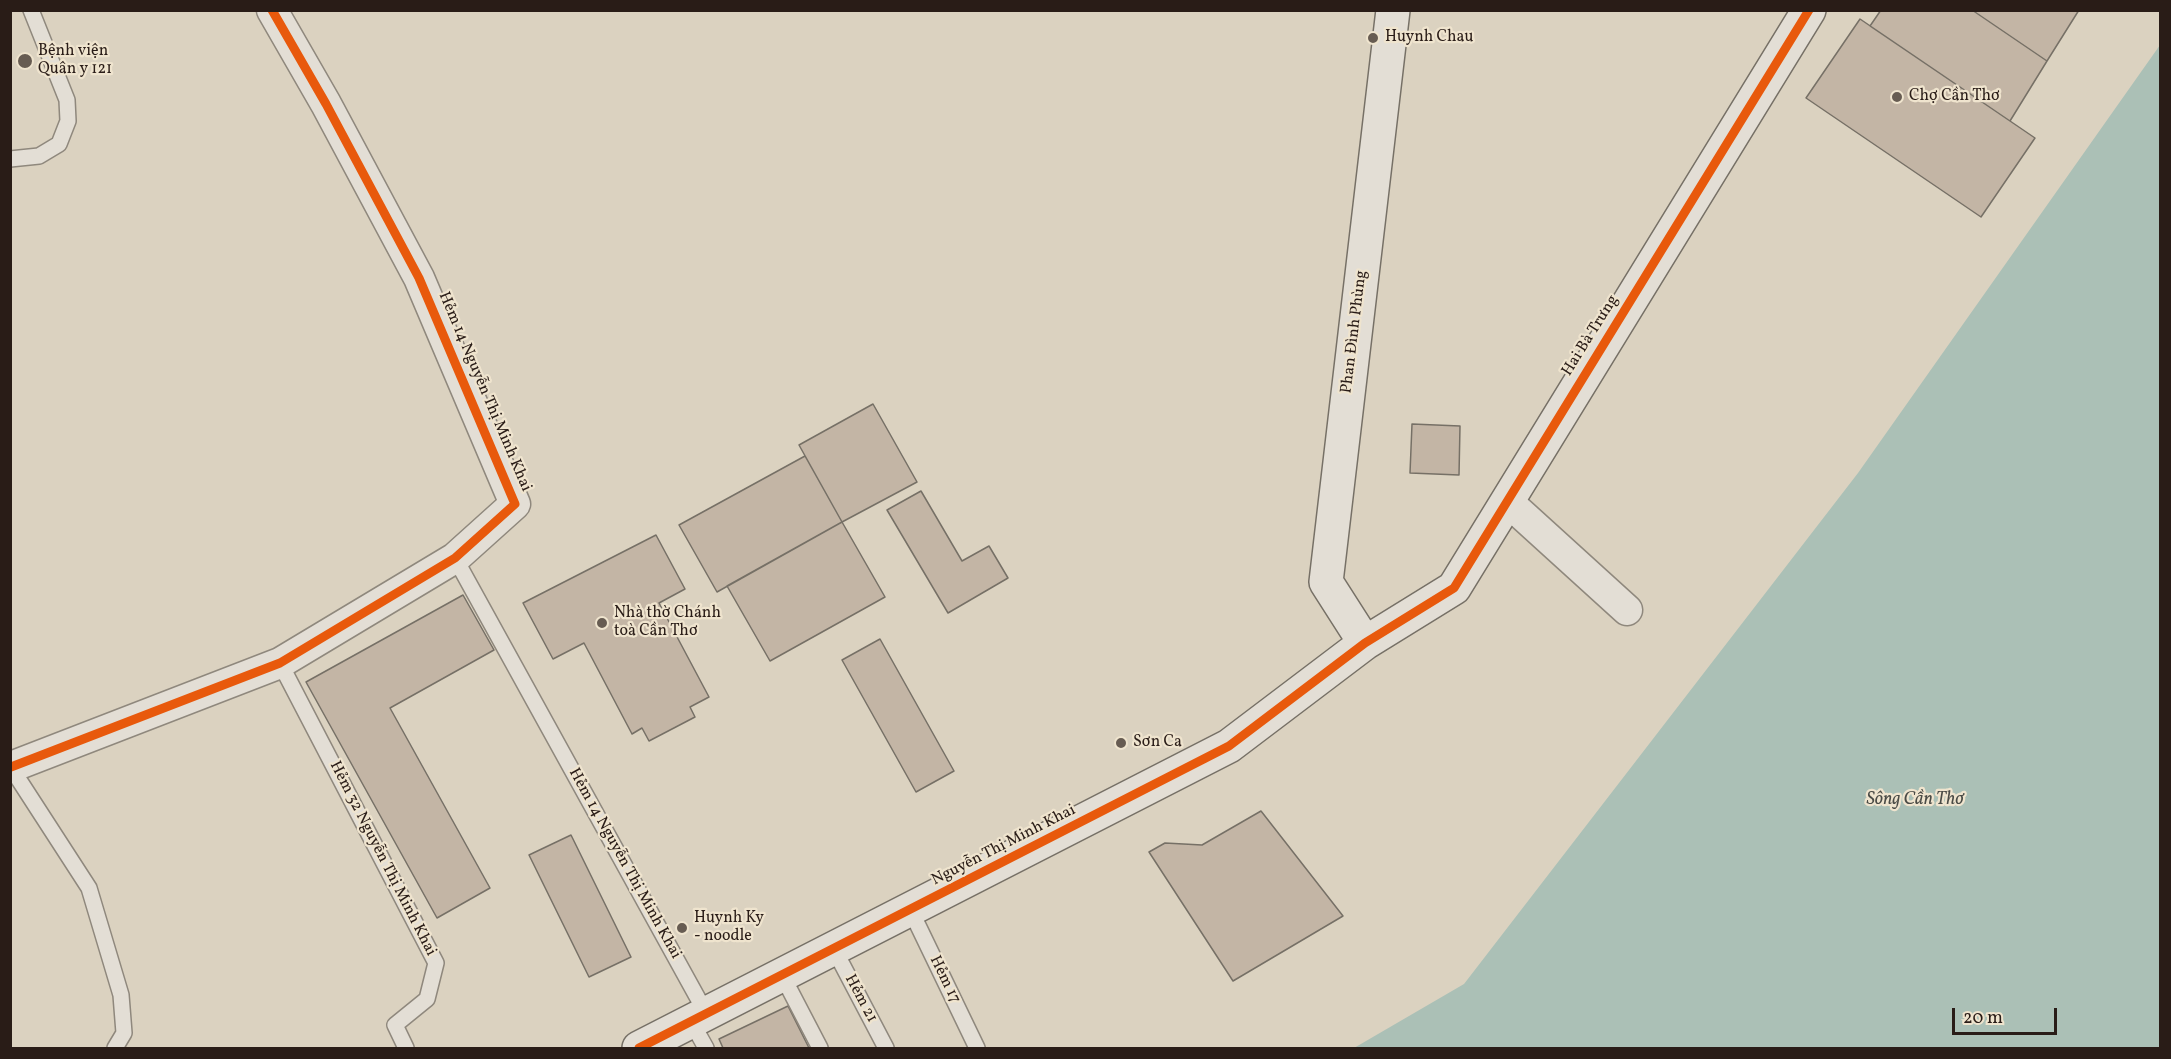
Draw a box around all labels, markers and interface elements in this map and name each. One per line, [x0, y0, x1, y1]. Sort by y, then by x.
place label: Huynh Chau [1385, 28, 1474, 48]
marker: Huynh Chau [1366, 31, 1380, 45]
place label: Bệnh viện Quân y 121 [38, 42, 112, 80]
marker: Bệnh viện Quân y 121 [16, 52, 34, 70]
place label: Chợ Cần Thơ [1909, 87, 2000, 107]
marker: Chợ Cần Thơ [1890, 90, 1904, 104]
street label: Phan Đình Phùng [1338, 269, 1372, 395]
street label: Hẻm 14 Nguyễn Thị Minh Khai [433, 289, 535, 495]
street label: Hai Bà Trưng [1559, 292, 1623, 380]
place label: Nhà thờ Chánh toà Cần Thơ [614, 604, 721, 642]
marker: Nhà thờ Chánh toà Cần Thơ [595, 616, 609, 630]
place label: Sơn Ca [1133, 733, 1182, 753]
marker: Sơn Ca [1114, 736, 1128, 750]
street label: Hẻm 32 Nguyễn Thị Minh Khai [324, 758, 440, 960]
street label: Hẻm 14 Nguyễn Thị Minh Khai [563, 765, 685, 963]
water label: Sông Cần Thơ [1867, 790, 1963, 812]
street label: Nguyễn Thị Minh Khai [929, 801, 1079, 891]
place label: Huynh Ky - noodle [694, 909, 764, 947]
marker: Huynh Ky - noodle [675, 921, 689, 935]
street label: Hẻm 17 [924, 953, 964, 1007]
street label: Hẻm 21 [839, 972, 881, 1026]
scale bar [1955, 996, 2060, 1034]
text: 20 m [1963, 1006, 2003, 1031]

